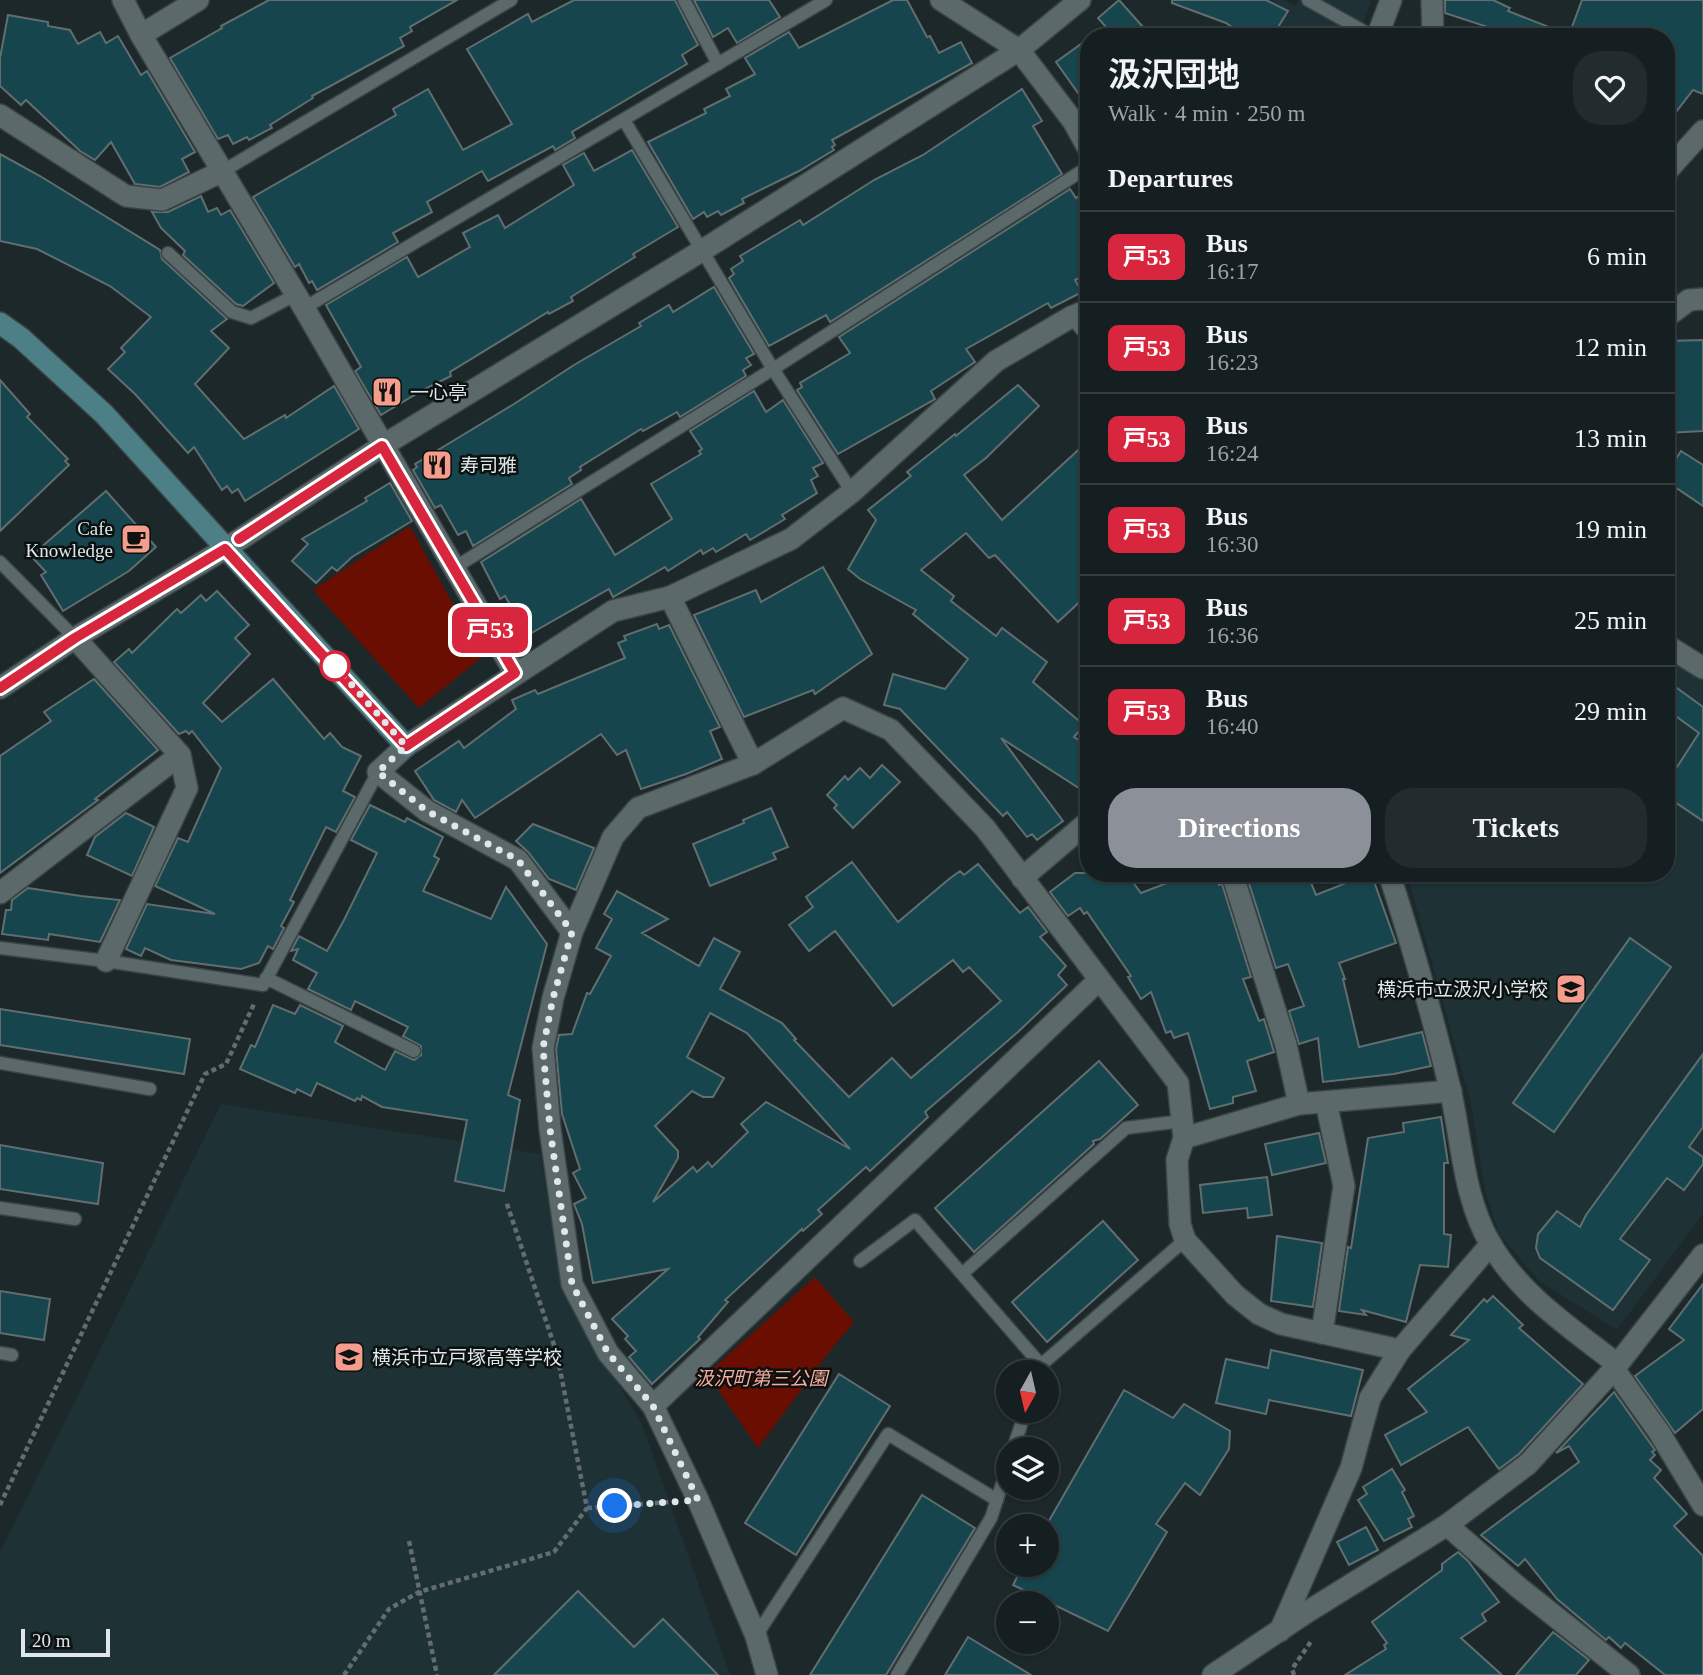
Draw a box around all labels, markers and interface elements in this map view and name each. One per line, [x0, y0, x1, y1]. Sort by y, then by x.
button: heart [1573, 51, 1647, 125]
text: 汲沢団地 [1108, 57, 1240, 93]
text: Walk · 4 min · 250 m [1108, 101, 1305, 126]
text: Departures [1108, 164, 1233, 193]
text: Bus [1206, 229, 1248, 258]
text: 6 min [1587, 242, 1647, 271]
text: 戸53 [1123, 244, 1171, 270]
text: 16:17 [1206, 259, 1258, 284]
text: Bus [1206, 320, 1248, 349]
text: 12 min [1574, 333, 1647, 362]
text: 戸53 [1123, 335, 1171, 361]
text: 16:23 [1206, 350, 1258, 375]
restaurant icon: 一心亭 [370, 375, 404, 409]
place label: 一心亭 [410, 382, 467, 403]
text: Bus [1206, 411, 1248, 440]
text: 13 min [1574, 424, 1647, 453]
text: 戸53 [1123, 426, 1171, 452]
text: 16:24 [1206, 441, 1258, 466]
restaurant icon: 寿司雅 [420, 448, 454, 482]
place label: 寿司雅 [460, 455, 517, 476]
text: Bus [1206, 502, 1248, 531]
text: 19 min [1574, 515, 1647, 544]
text: 戸53 [1123, 517, 1171, 543]
place label: Cafe Knowledge [25, 518, 113, 561]
cafe icon: Cafe Knowledge [119, 522, 153, 556]
text: 16:30 [1206, 532, 1258, 557]
text: Bus [1206, 593, 1248, 622]
text: 25 min [1574, 606, 1647, 635]
line badge: 戸53 [450, 607, 530, 653]
text: 戸53 [1123, 608, 1171, 634]
text: 戸53 [466, 617, 514, 643]
text: 16:36 [1206, 623, 1258, 648]
unlabelled marker [320, 651, 350, 681]
text: Bus [1206, 684, 1248, 713]
text: 29 min [1574, 697, 1647, 726]
text: 戸53 [1123, 699, 1171, 725]
text: 16:40 [1206, 714, 1258, 739]
button: Directions [1108, 788, 1371, 868]
button: Tickets [1385, 788, 1647, 868]
school or university icon: 横浜市立汲沢小学校 [1554, 972, 1588, 1006]
place label: 横浜市立汲沢小学校 [1377, 979, 1548, 1000]
school or university icon: 横浜市立戸塚高等学校 [332, 1340, 366, 1374]
place label: 横浜市立戸塚高等学校 [372, 1347, 562, 1368]
north arrow [996, 1360, 1059, 1423]
map controls [996, 1360, 1059, 1654]
park label: 汲沢町第三公園 [694, 1368, 830, 1389]
button: layers [996, 1437, 1059, 1500]
your location [597, 1488, 632, 1523]
button: + [996, 1514, 1059, 1577]
button: − [996, 1591, 1059, 1654]
scale bar [21, 1626, 110, 1658]
text: 20 m [32, 1630, 71, 1651]

